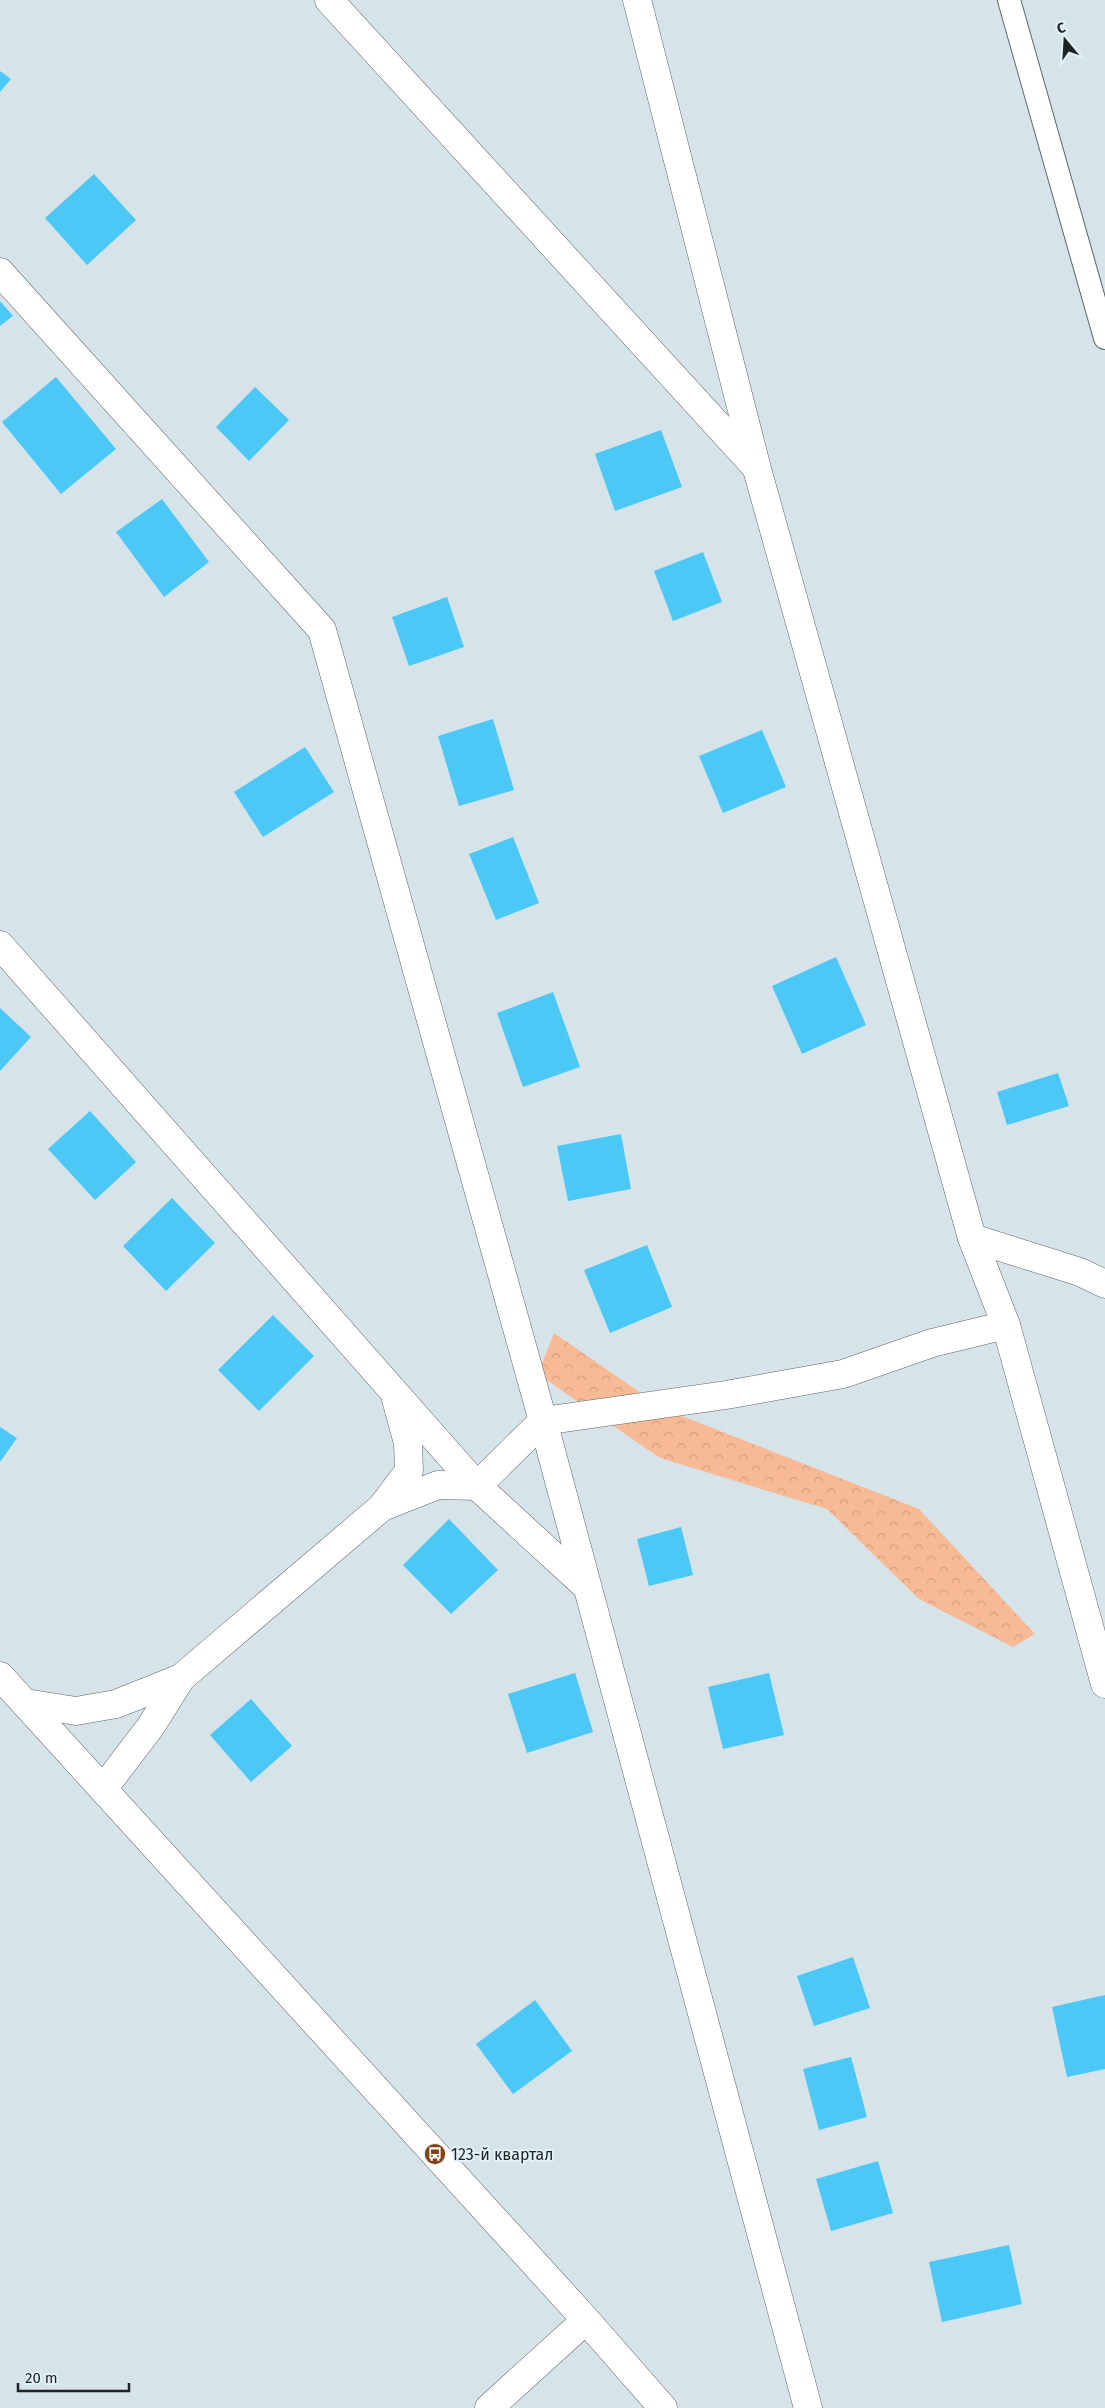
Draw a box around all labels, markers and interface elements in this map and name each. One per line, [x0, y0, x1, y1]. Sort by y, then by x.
north arrow [1040, 15, 1090, 65]
text: С [1055, 19, 1068, 37]
bus stop icon: 123-й квартал [423, 2142, 447, 2166]
place label: 123-й квартал [451, 2145, 554, 2164]
scale bar [18, 2360, 129, 2392]
text: 20 m [25, 2369, 58, 2387]

